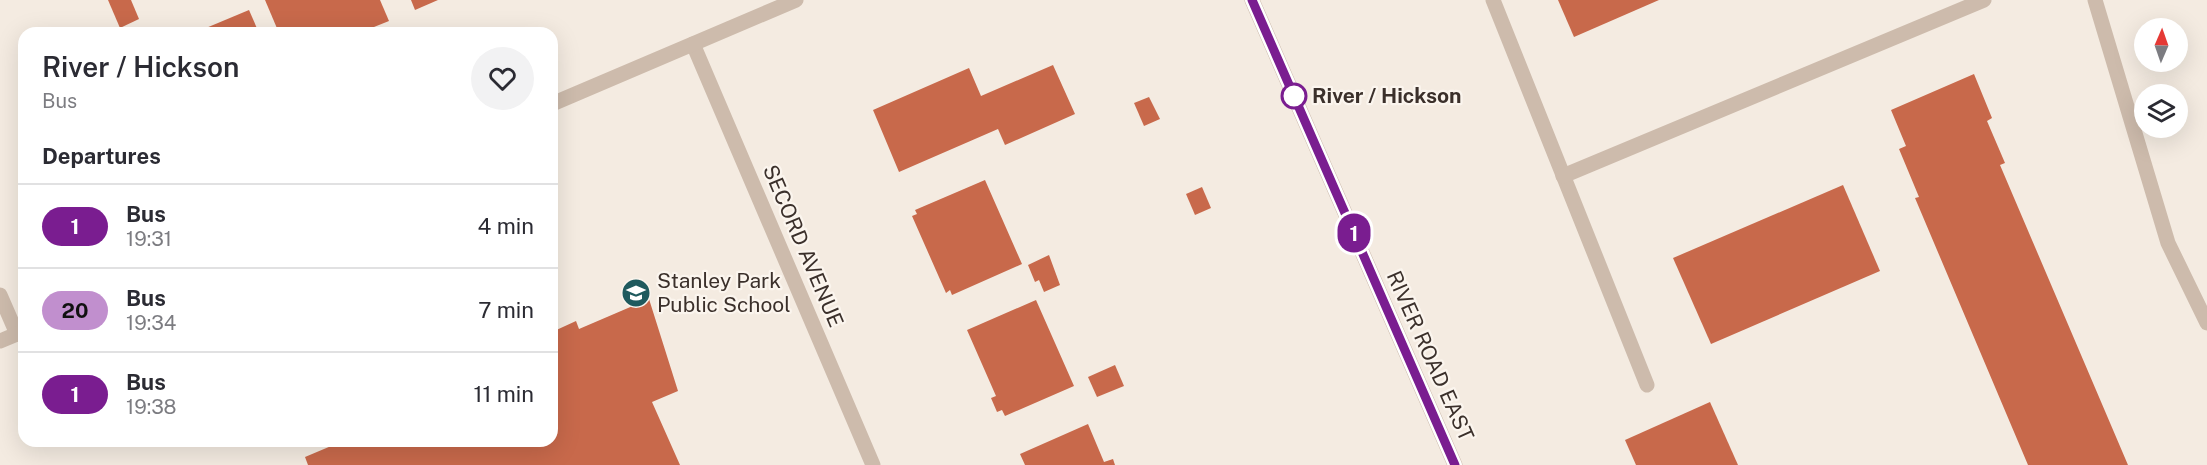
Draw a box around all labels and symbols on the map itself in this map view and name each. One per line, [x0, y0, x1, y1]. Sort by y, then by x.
north arrow [2134, 18, 2188, 72]
marker: River / Hickson [1281, 83, 1307, 109]
place label: River / Hickson [1312, 83, 1462, 108]
street label: SECORD AVENUE [758, 161, 849, 331]
line badge: 1 [1334, 214, 1374, 252]
street label: RIVER ROAD EAST [1382, 267, 1479, 445]
place label: Stanley Park Public School [657, 268, 791, 317]
school or university icon: Stanley Park Public School [620, 277, 652, 309]

